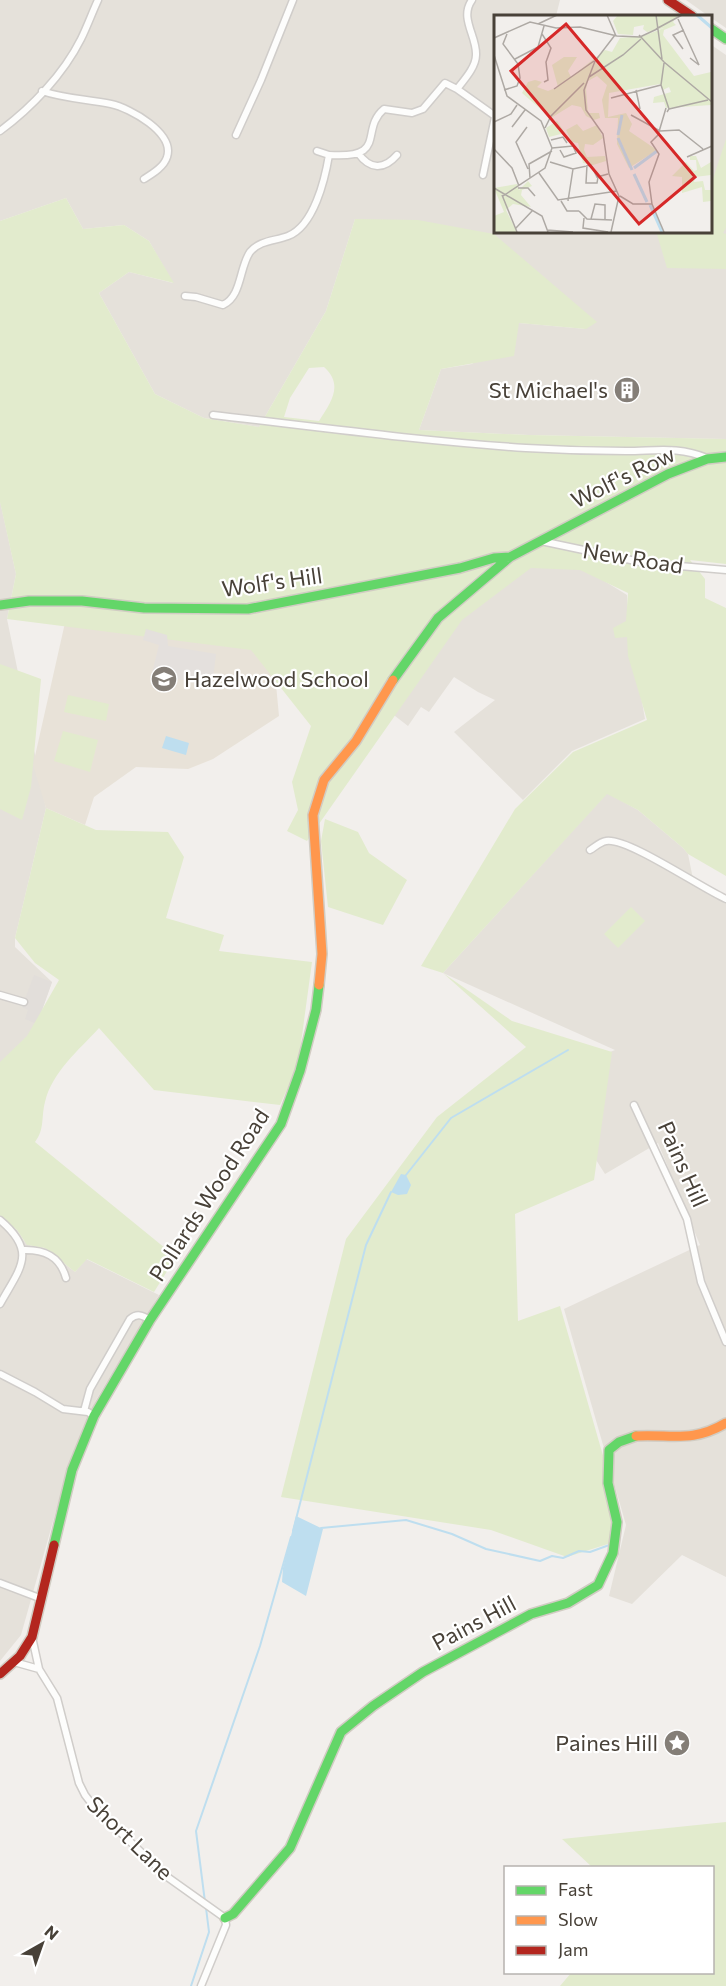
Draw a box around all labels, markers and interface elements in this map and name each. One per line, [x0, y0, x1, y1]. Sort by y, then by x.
inset map [494, 15, 711, 232]
building icon: St Michael's [612, 375, 642, 405]
place label: St Michael's [489, 376, 608, 403]
street label: Wolf's Row [566, 440, 679, 513]
street label: New Road [581, 536, 685, 579]
street label: Wolf's Hill [220, 561, 324, 602]
school or university icon: Hazelwood School [149, 664, 179, 694]
place label: Hazelwood School [184, 665, 369, 692]
street label: Pollards Wood Road [143, 1103, 274, 1286]
street label: Pains Hill [653, 1117, 714, 1211]
street label: Pains Hill [427, 1589, 520, 1656]
place icon: Paines Hill [662, 1728, 692, 1758]
place label: Paines Hill [555, 1729, 658, 1756]
street label: Short Lane [82, 1790, 179, 1885]
legend [504, 1866, 714, 1974]
text: Fast [558, 1878, 593, 1900]
text: Slow [558, 1908, 598, 1930]
north arrow [12, 1914, 72, 1974]
text: N [41, 1921, 63, 1943]
text: Jam [558, 1938, 588, 1960]

